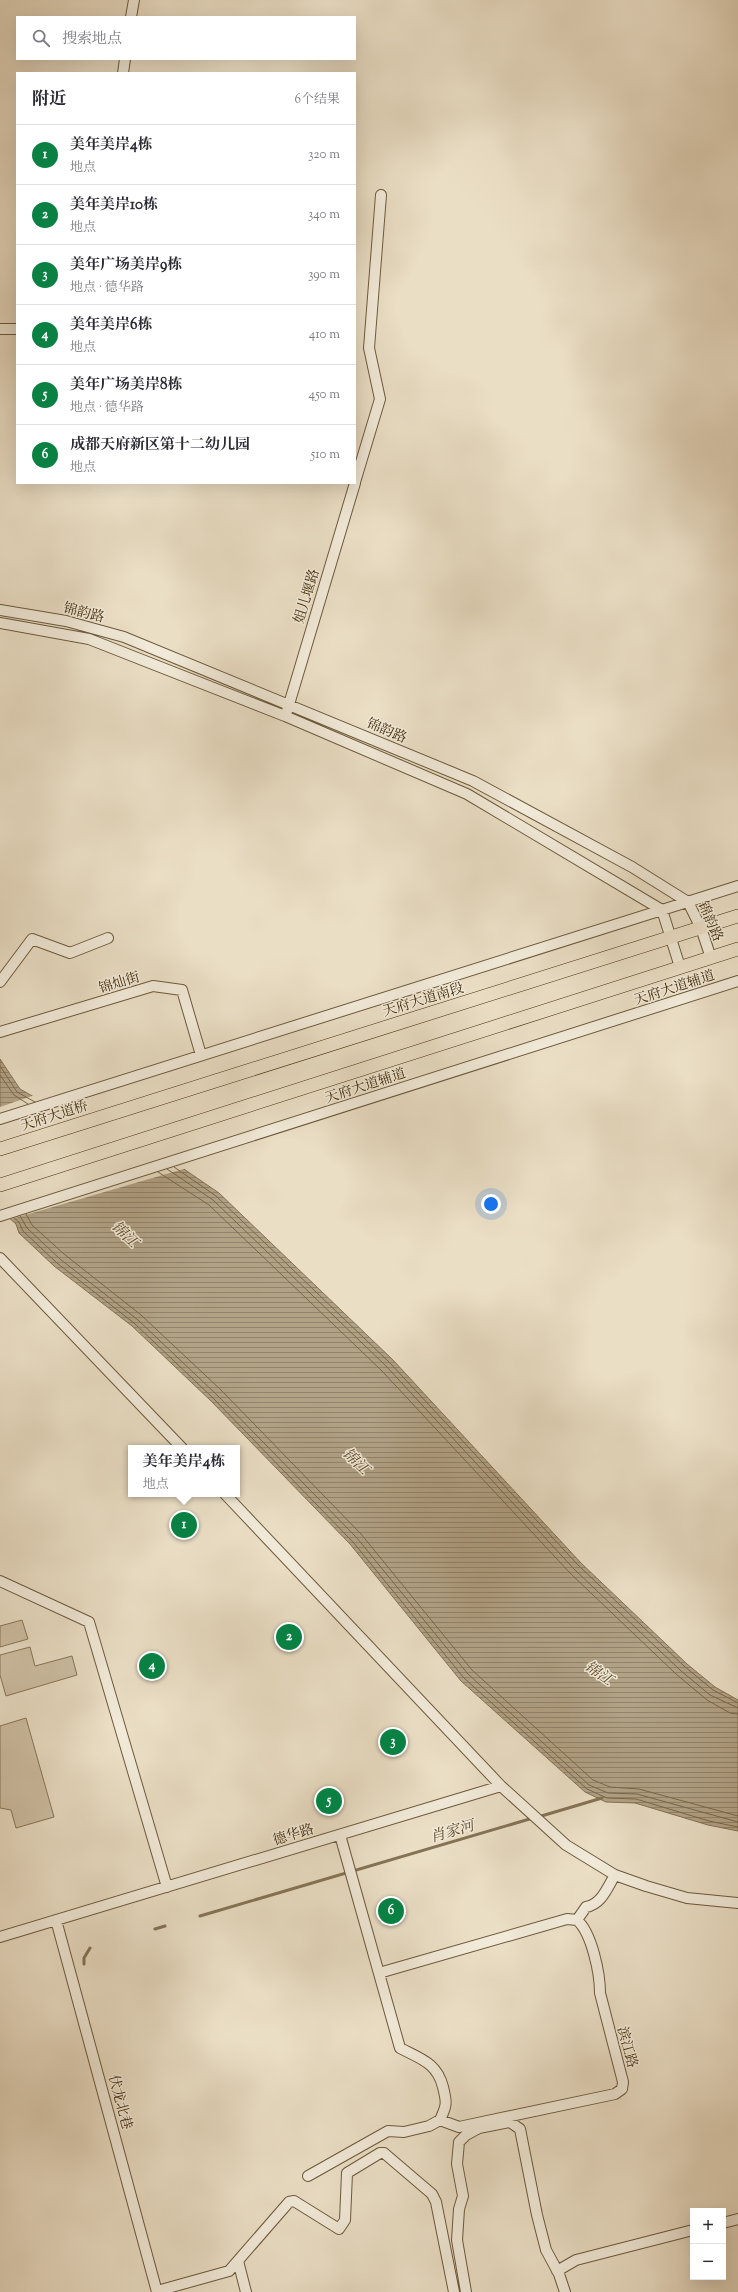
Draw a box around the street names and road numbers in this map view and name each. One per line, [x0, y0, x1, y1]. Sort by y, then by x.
street label: 姐儿堰路 [290, 567, 326, 626]
street label: 锦韵路 [61, 599, 106, 629]
street label: 锦韵路 [363, 714, 409, 749]
street label: 锦韵路 [691, 899, 727, 945]
street label: 天府大道辅道 [632, 966, 718, 1011]
street label: 锦灿街 [97, 968, 143, 1000]
street label: 天府大道南段 [380, 979, 467, 1023]
street label: 天府大道辅道 [323, 1064, 409, 1109]
street label: 天府大道桥 [18, 1097, 91, 1137]
street label: 德华路 [271, 1820, 317, 1852]
street label: 滨江路 [611, 2025, 641, 2070]
street label: 伏龙北巷 [102, 2073, 136, 2132]

